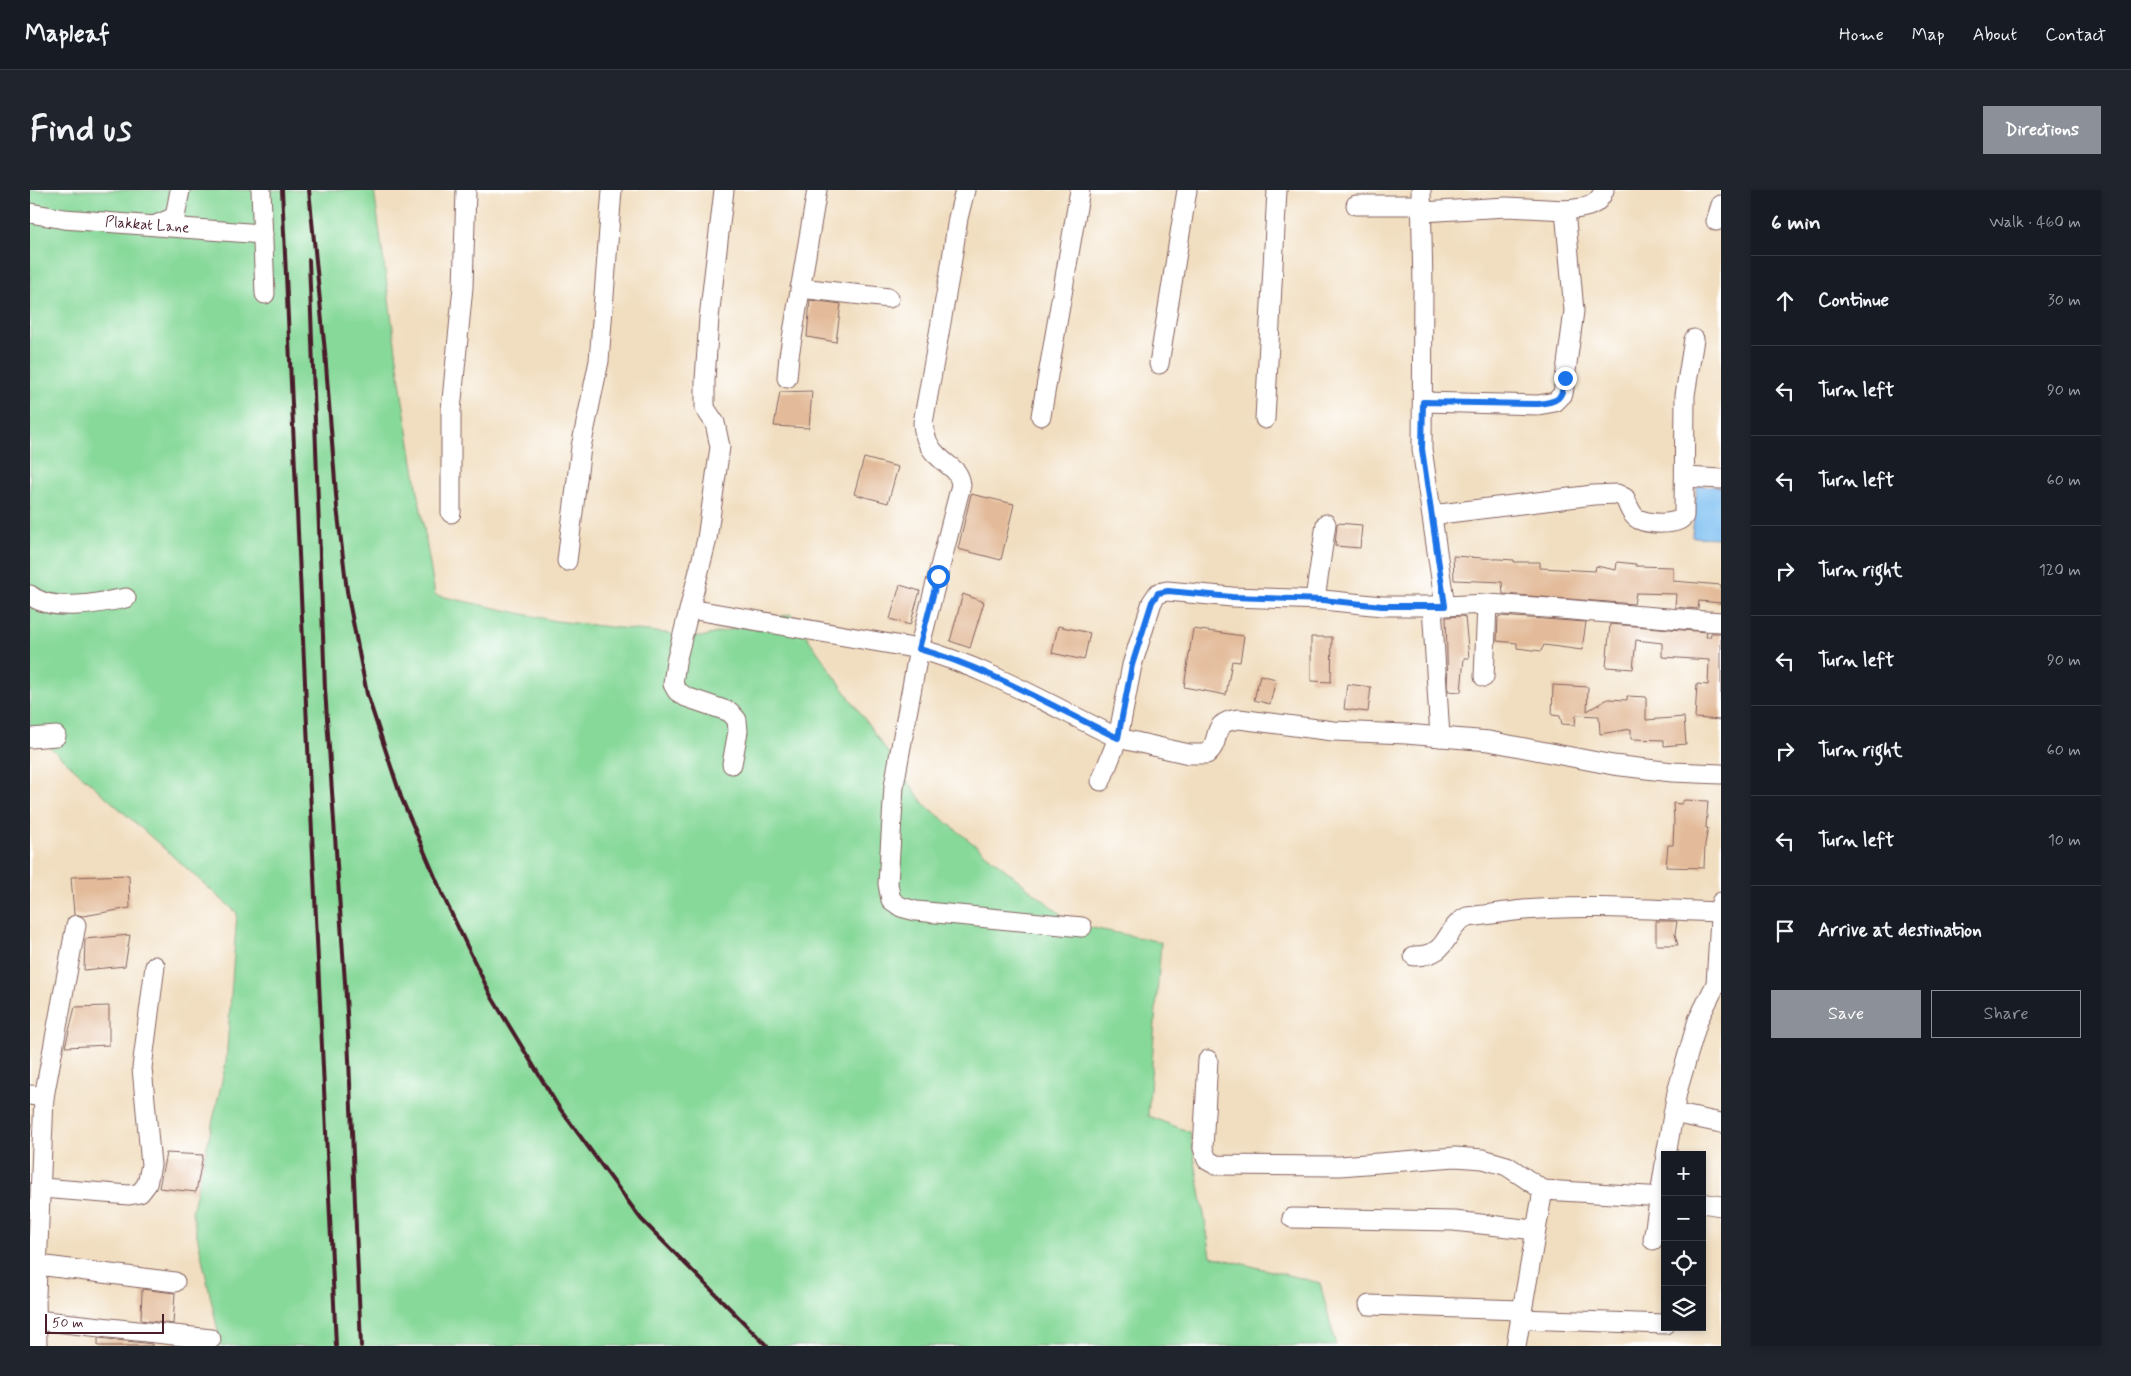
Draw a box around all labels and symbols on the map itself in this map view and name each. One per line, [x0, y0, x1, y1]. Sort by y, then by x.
street label: Plakkat Lane [104, 212, 190, 238]
route end [1554, 367, 1577, 390]
route start [927, 565, 950, 588]
scale bar [45, 1311, 164, 1334]

